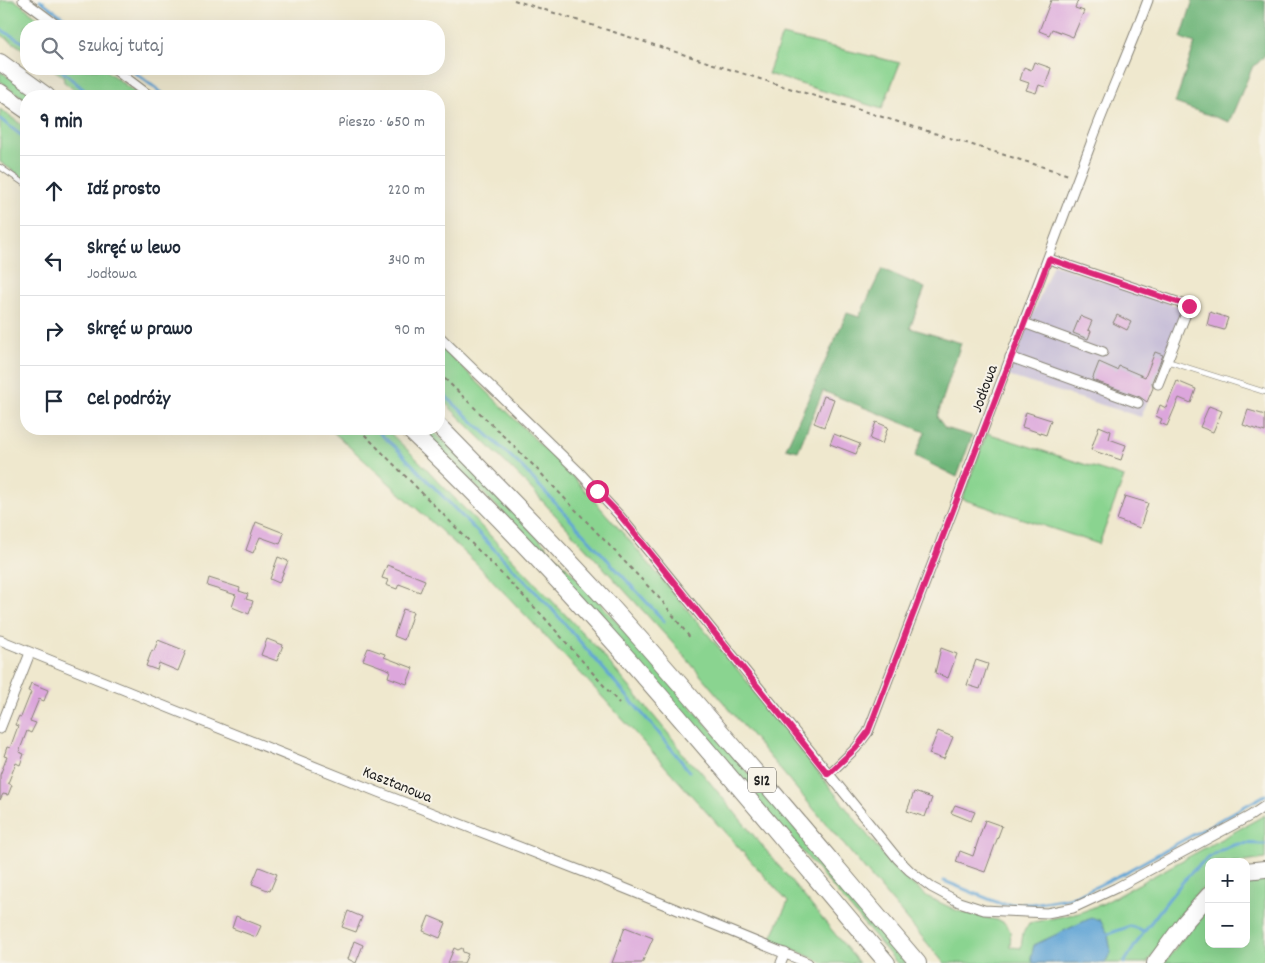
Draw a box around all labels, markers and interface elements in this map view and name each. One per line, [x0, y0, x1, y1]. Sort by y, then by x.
search box [20, 20, 445, 75]
icon: search [38, 34, 66, 62]
text: Szukaj tutaj [78, 34, 164, 61]
text: 9 min [40, 108, 82, 138]
text: Pieszo · 650 m [338, 111, 425, 134]
icon: ahead [40, 177, 68, 205]
text: Idź prosto [87, 177, 160, 204]
text: 220 m [388, 179, 425, 202]
text: Skręć w lewo [87, 236, 181, 263]
icon: left [40, 247, 68, 275]
text: 340 m [388, 249, 425, 272]
text: Jodłowa [87, 263, 136, 286]
route end [1178, 295, 1201, 318]
icon: right [40, 317, 68, 345]
text: Skręć w prawo [87, 317, 193, 344]
text: 90 m [394, 319, 425, 342]
street label: Jodłowa [966, 361, 1005, 416]
icon: arrive [40, 387, 68, 415]
text: Cel podróży [87, 387, 170, 414]
route start [586, 480, 609, 503]
street label: Kasztanowa [359, 761, 436, 810]
road number: S12 [748, 768, 776, 792]
map controls [1205, 858, 1250, 948]
button: + [1205, 858, 1250, 903]
button: − [1205, 903, 1250, 948]

